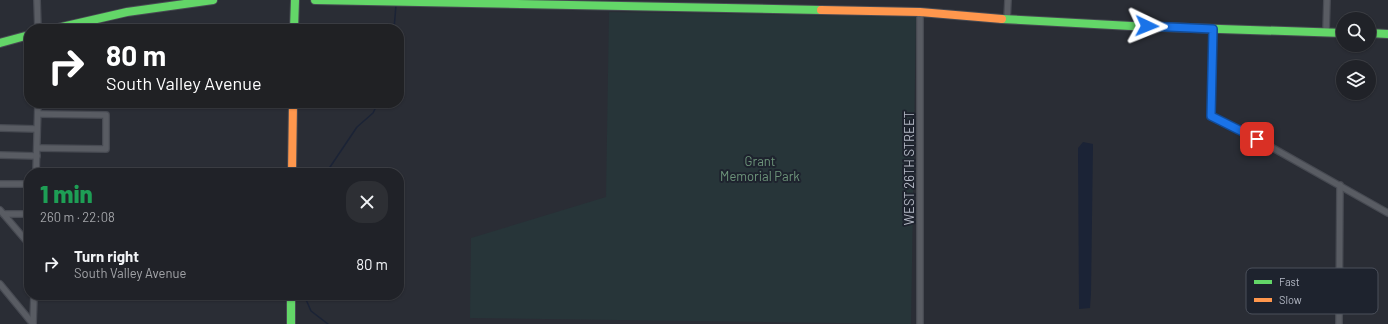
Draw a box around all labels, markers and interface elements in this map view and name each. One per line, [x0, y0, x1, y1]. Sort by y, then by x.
position arrow [1126, 5, 1168, 47]
map controls [1336, 12, 1376, 100]
button: search [1336, 12, 1376, 52]
text: 80 m [106, 38, 166, 72]
icon: right [40, 40, 92, 92]
button: layers [1336, 60, 1376, 100]
text: South Valley Avenue [106, 72, 262, 94]
street label: WEST 26TH STREET [901, 111, 917, 225]
pin [1240, 122, 1274, 156]
icon: arrive [1246, 128, 1268, 150]
park label: Grant Memorial Park [720, 153, 800, 184]
text: 1 min [40, 179, 93, 208]
button: close [346, 181, 388, 223]
text: 260 m · 22:08 [40, 209, 115, 225]
text: Turn right [74, 247, 139, 265]
icon: right [40, 253, 62, 275]
text: 80 m [356, 255, 388, 273]
text: South Valley Avenue [74, 265, 186, 281]
legend [1246, 268, 1378, 314]
text: Fast [1279, 275, 1300, 288]
text: Slow [1279, 293, 1302, 306]

